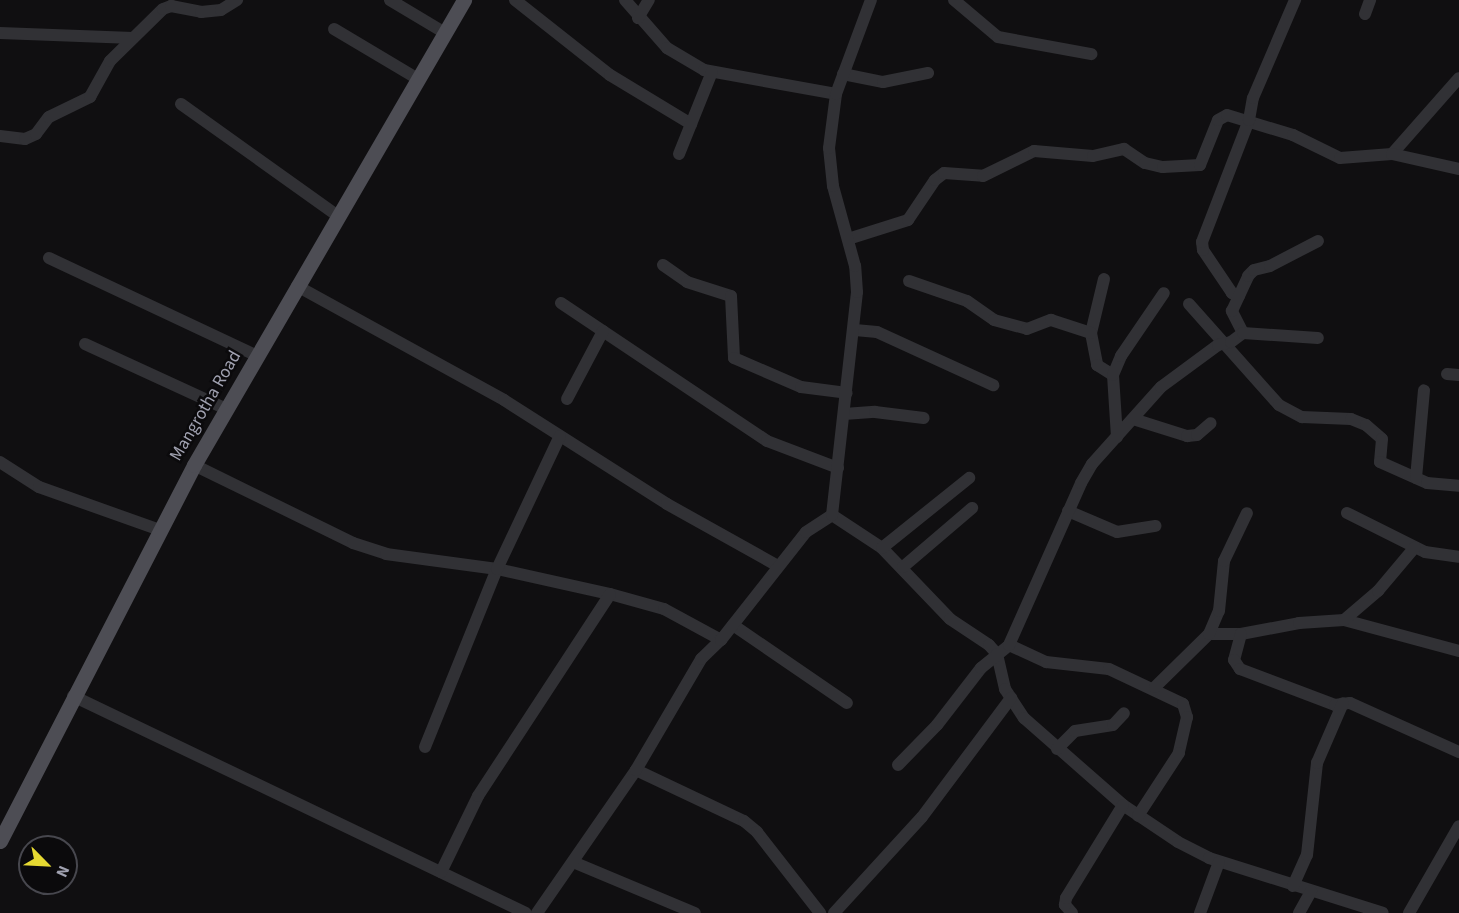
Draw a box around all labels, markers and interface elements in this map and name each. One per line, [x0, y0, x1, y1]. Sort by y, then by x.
street label: Mangrotha Road [166, 347, 246, 465]
north arrow [18, 835, 78, 895]
text: N [50, 862, 75, 881]

